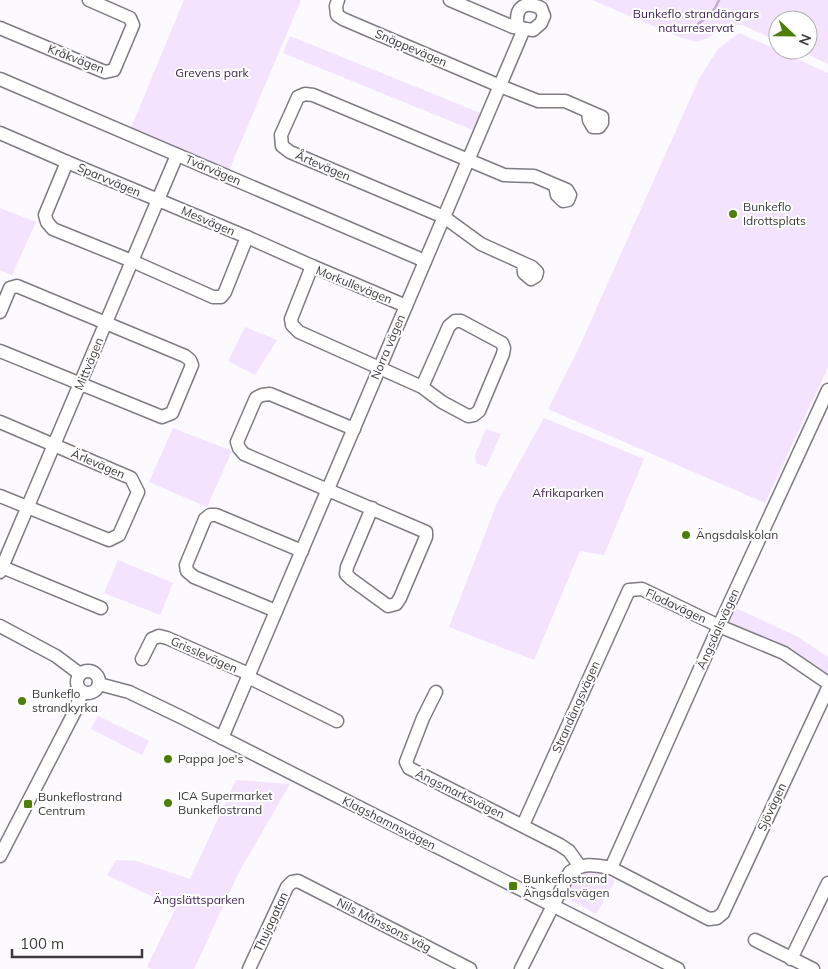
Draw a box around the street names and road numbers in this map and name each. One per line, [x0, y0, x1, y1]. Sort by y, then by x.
street label: Snäppevägen [373, 26, 450, 69]
street label: Kråkvägen [46, 41, 107, 76]
street label: Årtevägen [293, 147, 353, 184]
street label: Tvärvägen [183, 151, 243, 188]
street label: Sparvvägen [75, 159, 143, 200]
street label: Mesvägen [179, 202, 237, 239]
street label: Morkullevägen [314, 262, 395, 307]
street label: Norra vägen [367, 312, 408, 382]
street label: Mittvägen [71, 335, 106, 392]
street label: Ärlevägen [69, 446, 127, 482]
street label: Flodavägen [644, 585, 709, 626]
street label: Ängsdalsvägen [693, 586, 742, 671]
street label: Grisslevägen [168, 633, 240, 676]
street label: Strandängsvägen [549, 658, 603, 755]
street label: Ängsmarksvägen [413, 765, 507, 822]
street label: Sjövägen [754, 780, 789, 833]
street label: Klagshamnsvägen [340, 793, 438, 853]
street label: Thujagatan [250, 890, 291, 954]
street label: Nils Månssons väg [335, 894, 434, 955]

